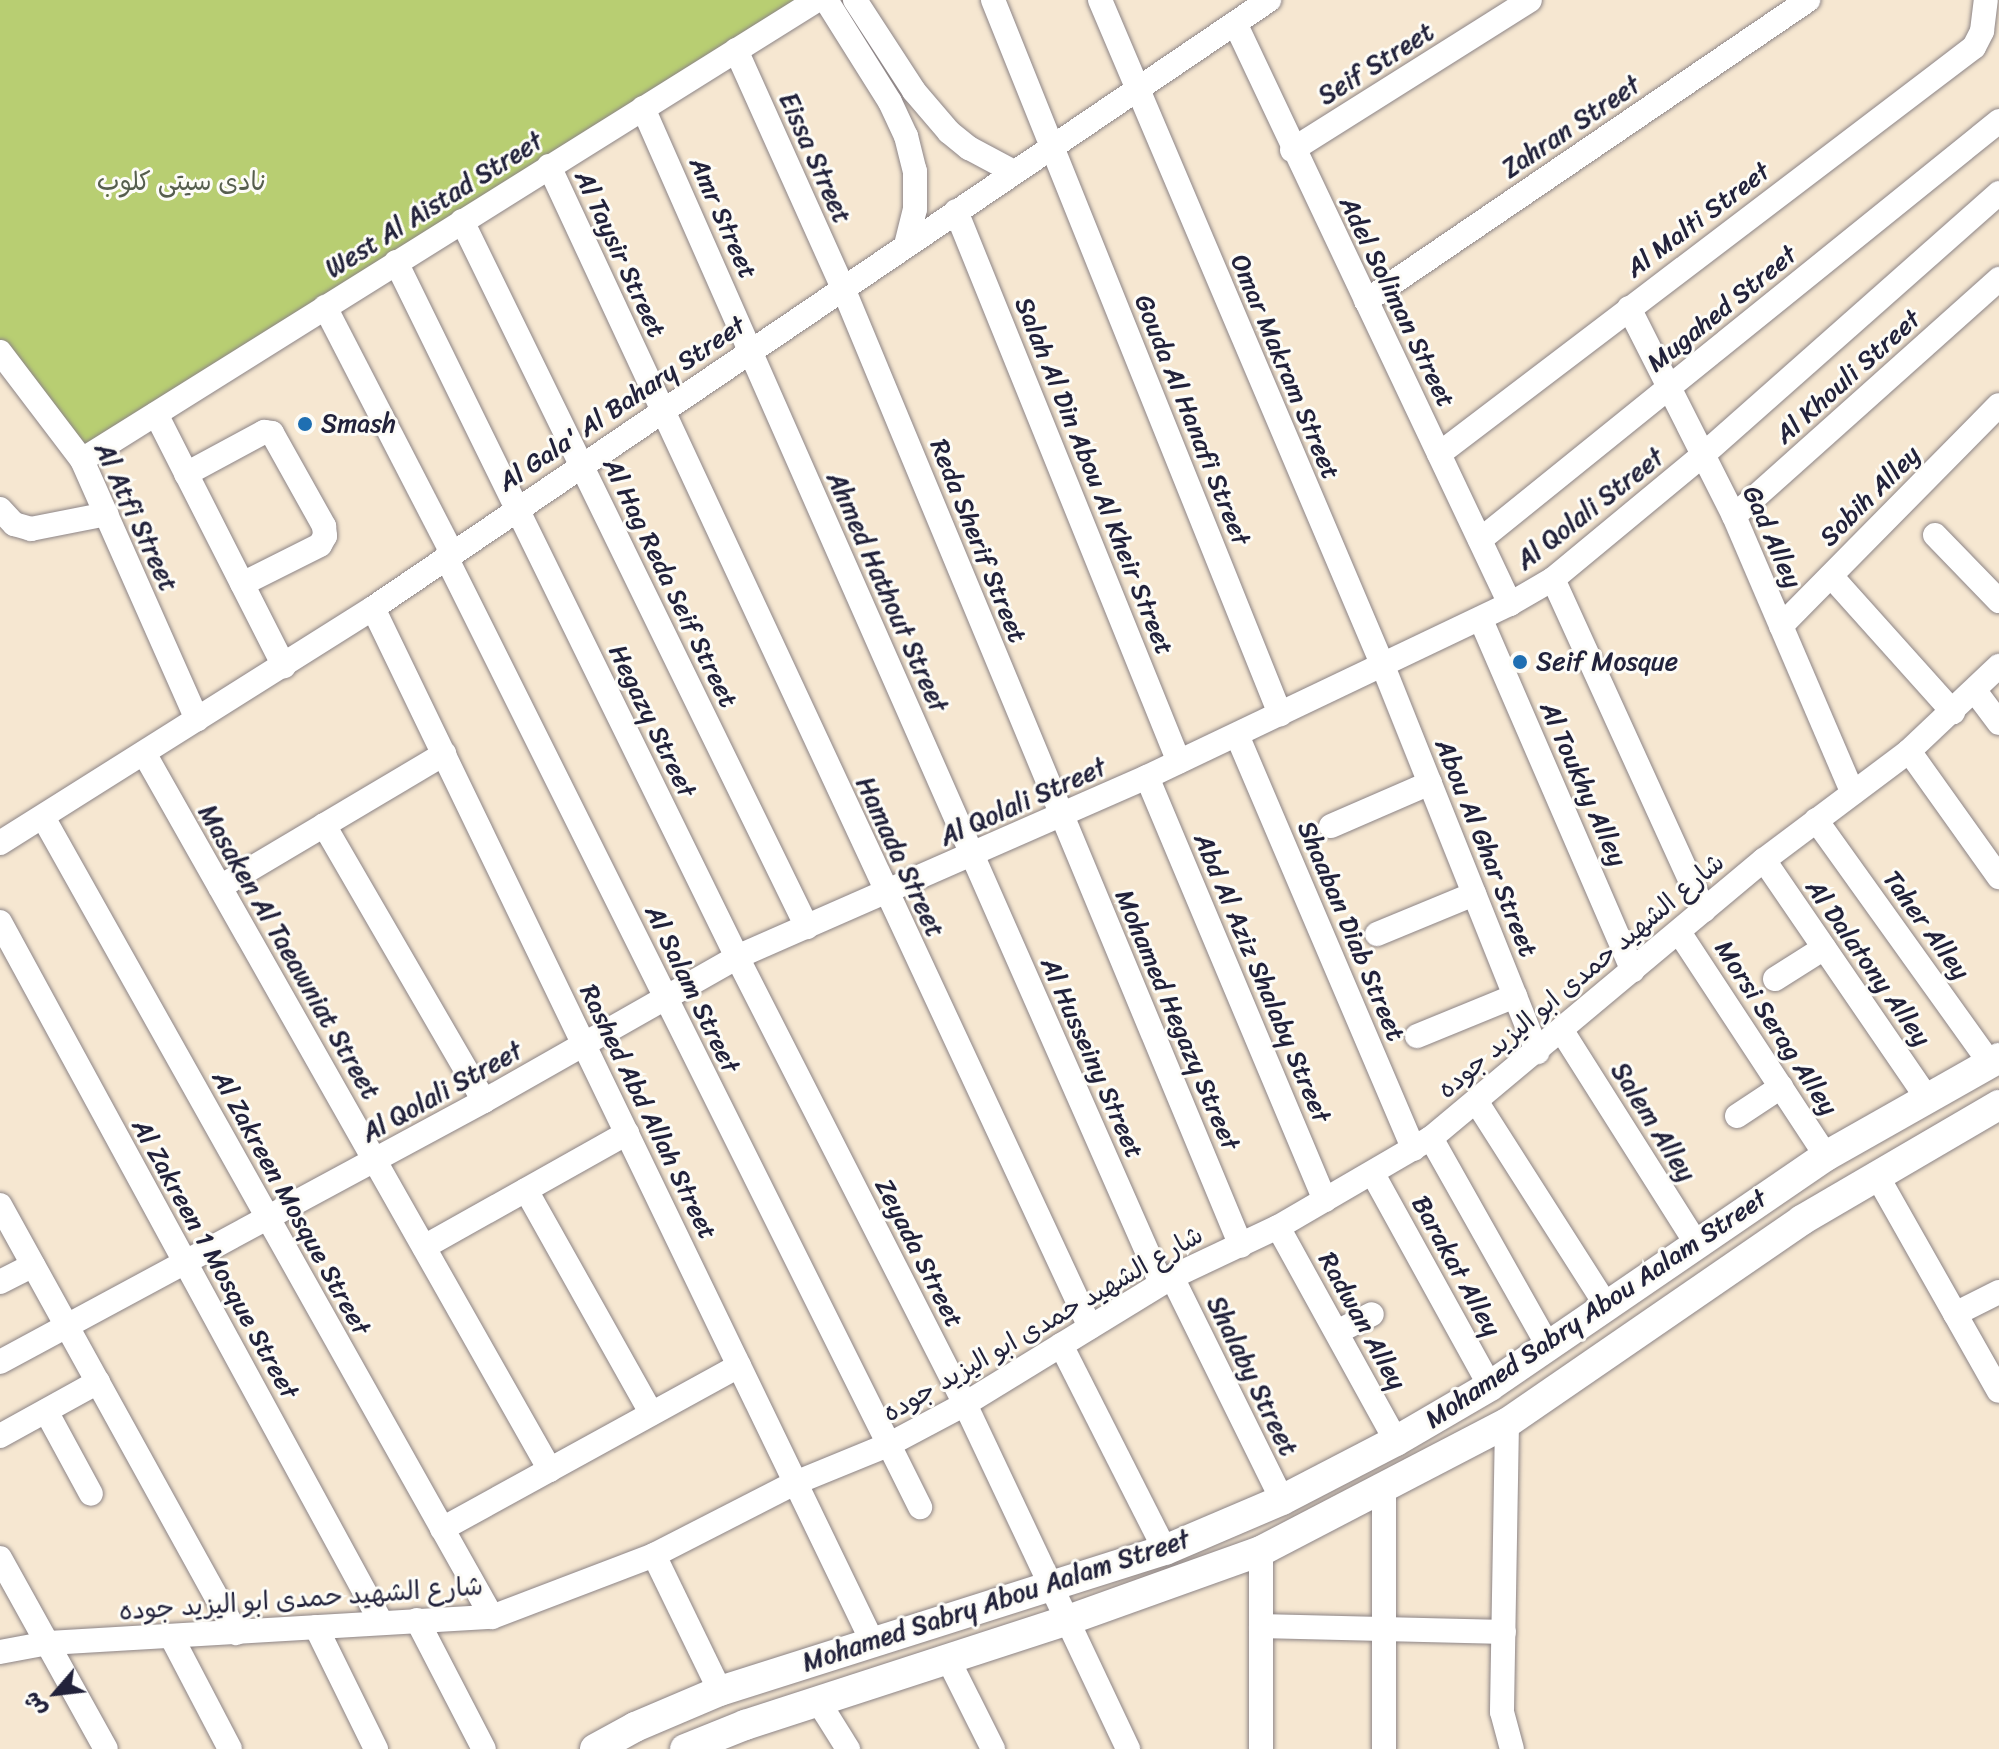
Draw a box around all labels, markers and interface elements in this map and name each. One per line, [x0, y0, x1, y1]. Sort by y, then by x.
street label: Seif Street [1312, 16, 1440, 112]
street label: Zahran Street [1496, 69, 1646, 185]
street label: Eissa Street [772, 87, 858, 229]
street label: West Al Aistad Street [319, 125, 549, 285]
street label: Amr Street [682, 152, 764, 284]
street label: Al Malti Street [1619, 155, 1777, 285]
street label: Al Taysir Street [567, 165, 673, 343]
park label: نادى سيتى كلوب [97, 166, 267, 198]
street label: Adel Soliman Street [1332, 191, 1462, 413]
street label: Mugahed Street [1641, 239, 1803, 379]
street label: Omar Makram Street [1223, 250, 1347, 484]
street label: Gouda Al Hanafi Street [1127, 290, 1257, 550]
street label: Salah Al Din Abou Al Kheir Street [1008, 292, 1180, 660]
street label: Al Khouli Street [1769, 304, 1927, 450]
street label: Al Gala' Al Bahary Street [493, 310, 751, 498]
place label: Smash [321, 408, 396, 440]
marker: Smash [296, 415, 314, 433]
street label: Reda Sherif Street [923, 434, 1033, 648]
street label: Al Atfi Street [88, 437, 184, 597]
street label: Sobih Alley [1813, 439, 1927, 553]
street label: Al Qolali Street [1510, 442, 1670, 576]
street label: Al Hag Reda Seif Street [595, 452, 745, 714]
street label: Ahmed Hathout Street [820, 467, 954, 717]
street label: Gad Alley [1736, 481, 1808, 593]
street label: Hegazy Street [602, 640, 702, 802]
place label: Seif Mosque [1536, 646, 1677, 678]
marker: Seif Mosque [1511, 653, 1529, 671]
street label: Al Toukhy Alley [1533, 697, 1633, 871]
street label: Abou Al Ghar Street [1428, 734, 1544, 962]
street label: Al Qolali Street [935, 751, 1111, 853]
street label: Hamada Street [849, 772, 951, 942]
street label: Masaken Al Taeawniat Street [192, 799, 386, 1105]
street label: Shaaban Diab Street [1290, 816, 1412, 1046]
street label: Abd Al Aziz Shalaby Street [1187, 828, 1337, 1128]
street label: شارع الشهيد حمدى ابو اليزيد جوده [1431, 847, 1731, 1105]
street label: Taher Alley [1876, 864, 1976, 986]
street label: Al Dalatony Alley [1799, 873, 1937, 1053]
street label: Mohamed Hegazy Street [1108, 885, 1246, 1155]
street label: Al Salam Street [638, 900, 746, 1078]
street label: Morsi Serag Alley [1708, 934, 1844, 1122]
street label: Al Husseiny Street [1033, 952, 1151, 1164]
street label: Rashed Abd Allah Street [572, 979, 724, 1245]
street label: Al Qolali Street [356, 1035, 528, 1149]
street label: Salem Alley [1604, 1056, 1702, 1188]
street label: Al Zakreen Mosque Street [205, 1065, 377, 1341]
street label: Al Zakreen 1 Mosque Street [125, 1114, 305, 1404]
street label: Zeyada Street [868, 1173, 970, 1333]
street label: Mohamed Sabry Abou Aalam Street [1419, 1182, 1773, 1436]
street label: Barakat Alley [1405, 1190, 1507, 1342]
street label: شارع الشهيد حمدى ابو اليزيد جوده [877, 1219, 1209, 1429]
street label: Radwan Alley [1311, 1247, 1413, 1395]
street label: Shalaby Street [1200, 1291, 1304, 1461]
street label: Mohamed Sabry Abou Aalam Street [798, 1523, 1194, 1679]
street label: شارع الشهيد حمدى ابو اليزيد جوده [118, 1571, 484, 1627]
north arrow [16, 1653, 96, 1733]
text: ش [11, 1685, 57, 1724]

